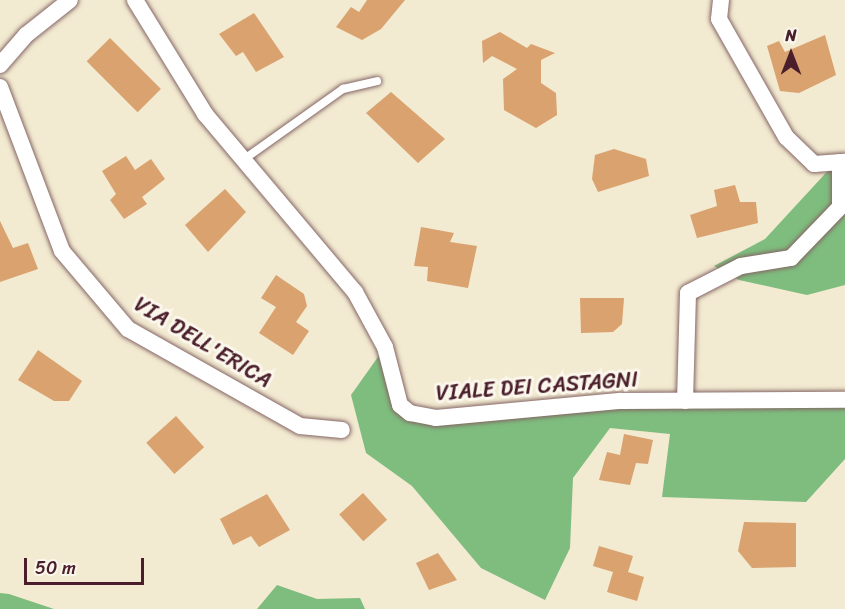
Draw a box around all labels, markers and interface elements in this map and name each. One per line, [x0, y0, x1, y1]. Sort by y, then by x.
text: N [785, 21, 797, 50]
north arrow [761, 24, 821, 84]
street label: VIA DELL'ERICA [129, 290, 277, 394]
street label: VIALE DEI CASTAGNI [435, 366, 639, 406]
scale bar [27, 546, 147, 584]
text: 50 m [35, 552, 76, 584]

